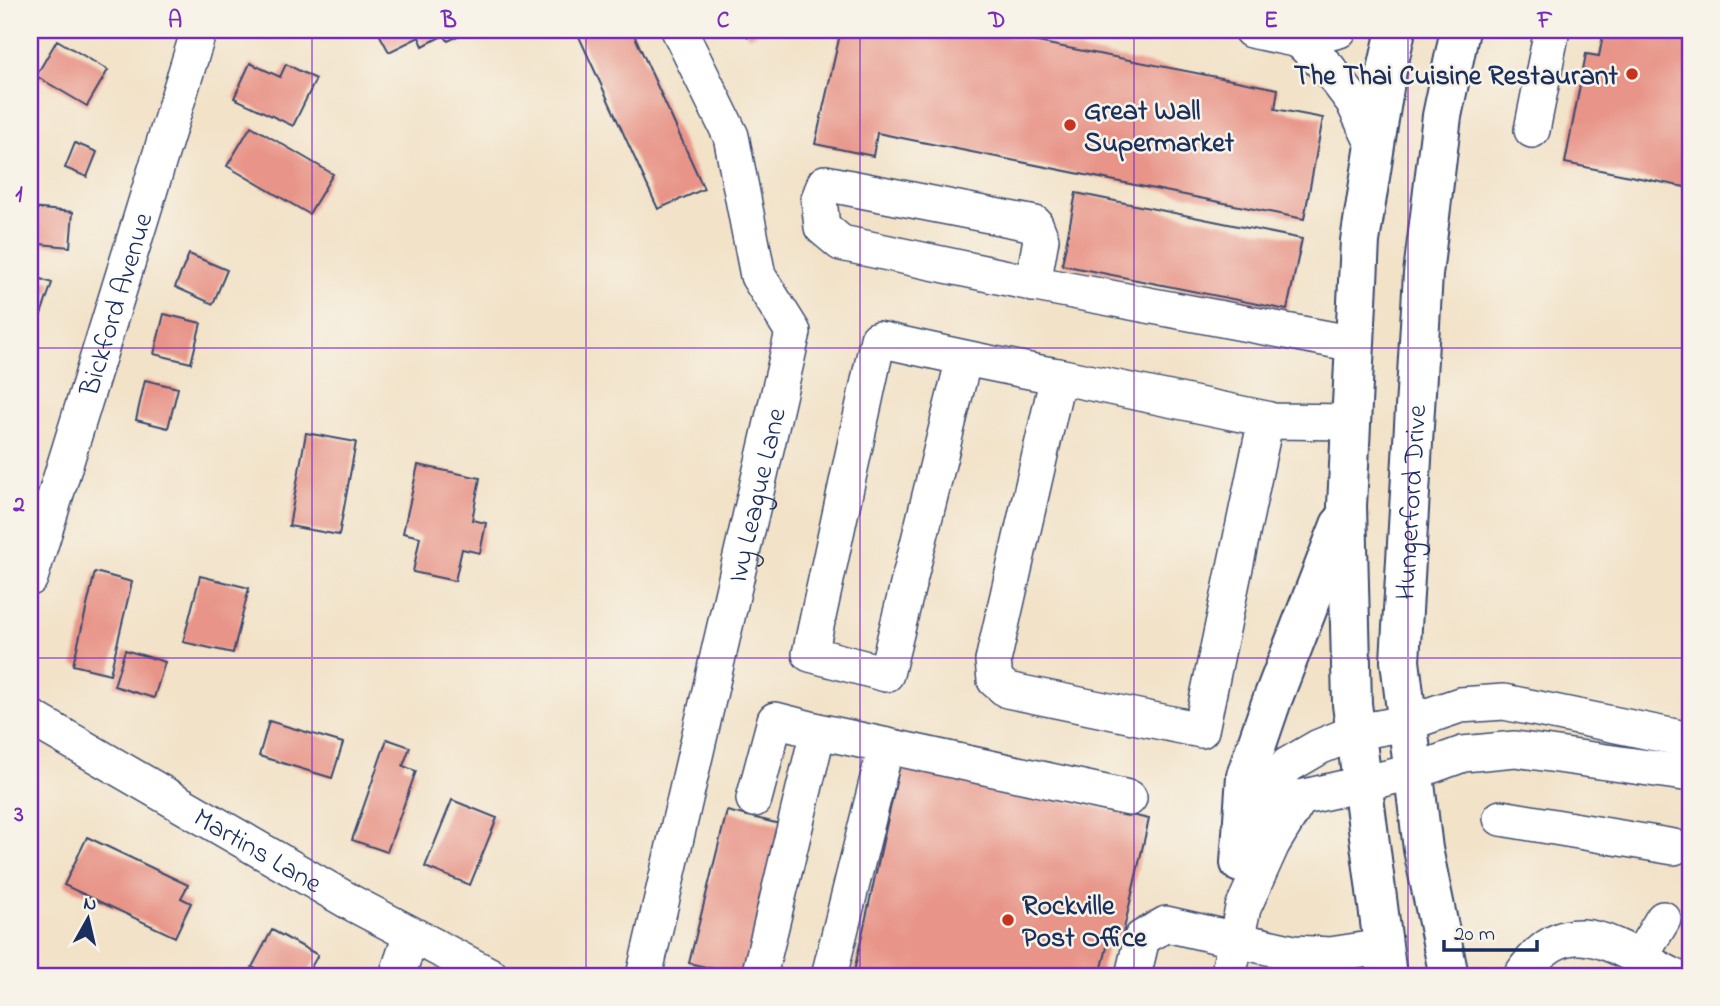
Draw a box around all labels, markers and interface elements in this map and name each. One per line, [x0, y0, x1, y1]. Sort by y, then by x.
text: A [168, 5, 182, 38]
text: B [440, 5, 457, 38]
text: C [717, 5, 730, 38]
text: D [988, 5, 1005, 38]
text: E [1264, 5, 1278, 38]
text: F [1537, 5, 1553, 38]
place label: The Thai Cuisine Restaurant [1294, 57, 1619, 98]
marker: The Thai Cuisine Restaurant [1624, 66, 1640, 82]
place label: Great Wall Supermarket [1084, 92, 1235, 165]
marker: Great Wall Supermarket [1062, 117, 1078, 133]
text: 1 [15, 179, 23, 212]
street label: Bickford Avenue [70, 208, 166, 402]
street label: Hungerford Drive [1387, 403, 1439, 601]
street label: Ivy League Lane [719, 404, 799, 587]
text: 2 [12, 489, 25, 522]
text: 3 [13, 799, 24, 832]
street label: Martins Lane [185, 799, 329, 906]
north arrow [52, 884, 122, 954]
place label: Rockville Post Office [1022, 887, 1148, 960]
text: N [82, 890, 98, 919]
scale bar [1444, 908, 1536, 952]
marker: Rockville Post Office [1000, 912, 1016, 928]
text: 20 m [1454, 920, 1495, 950]

